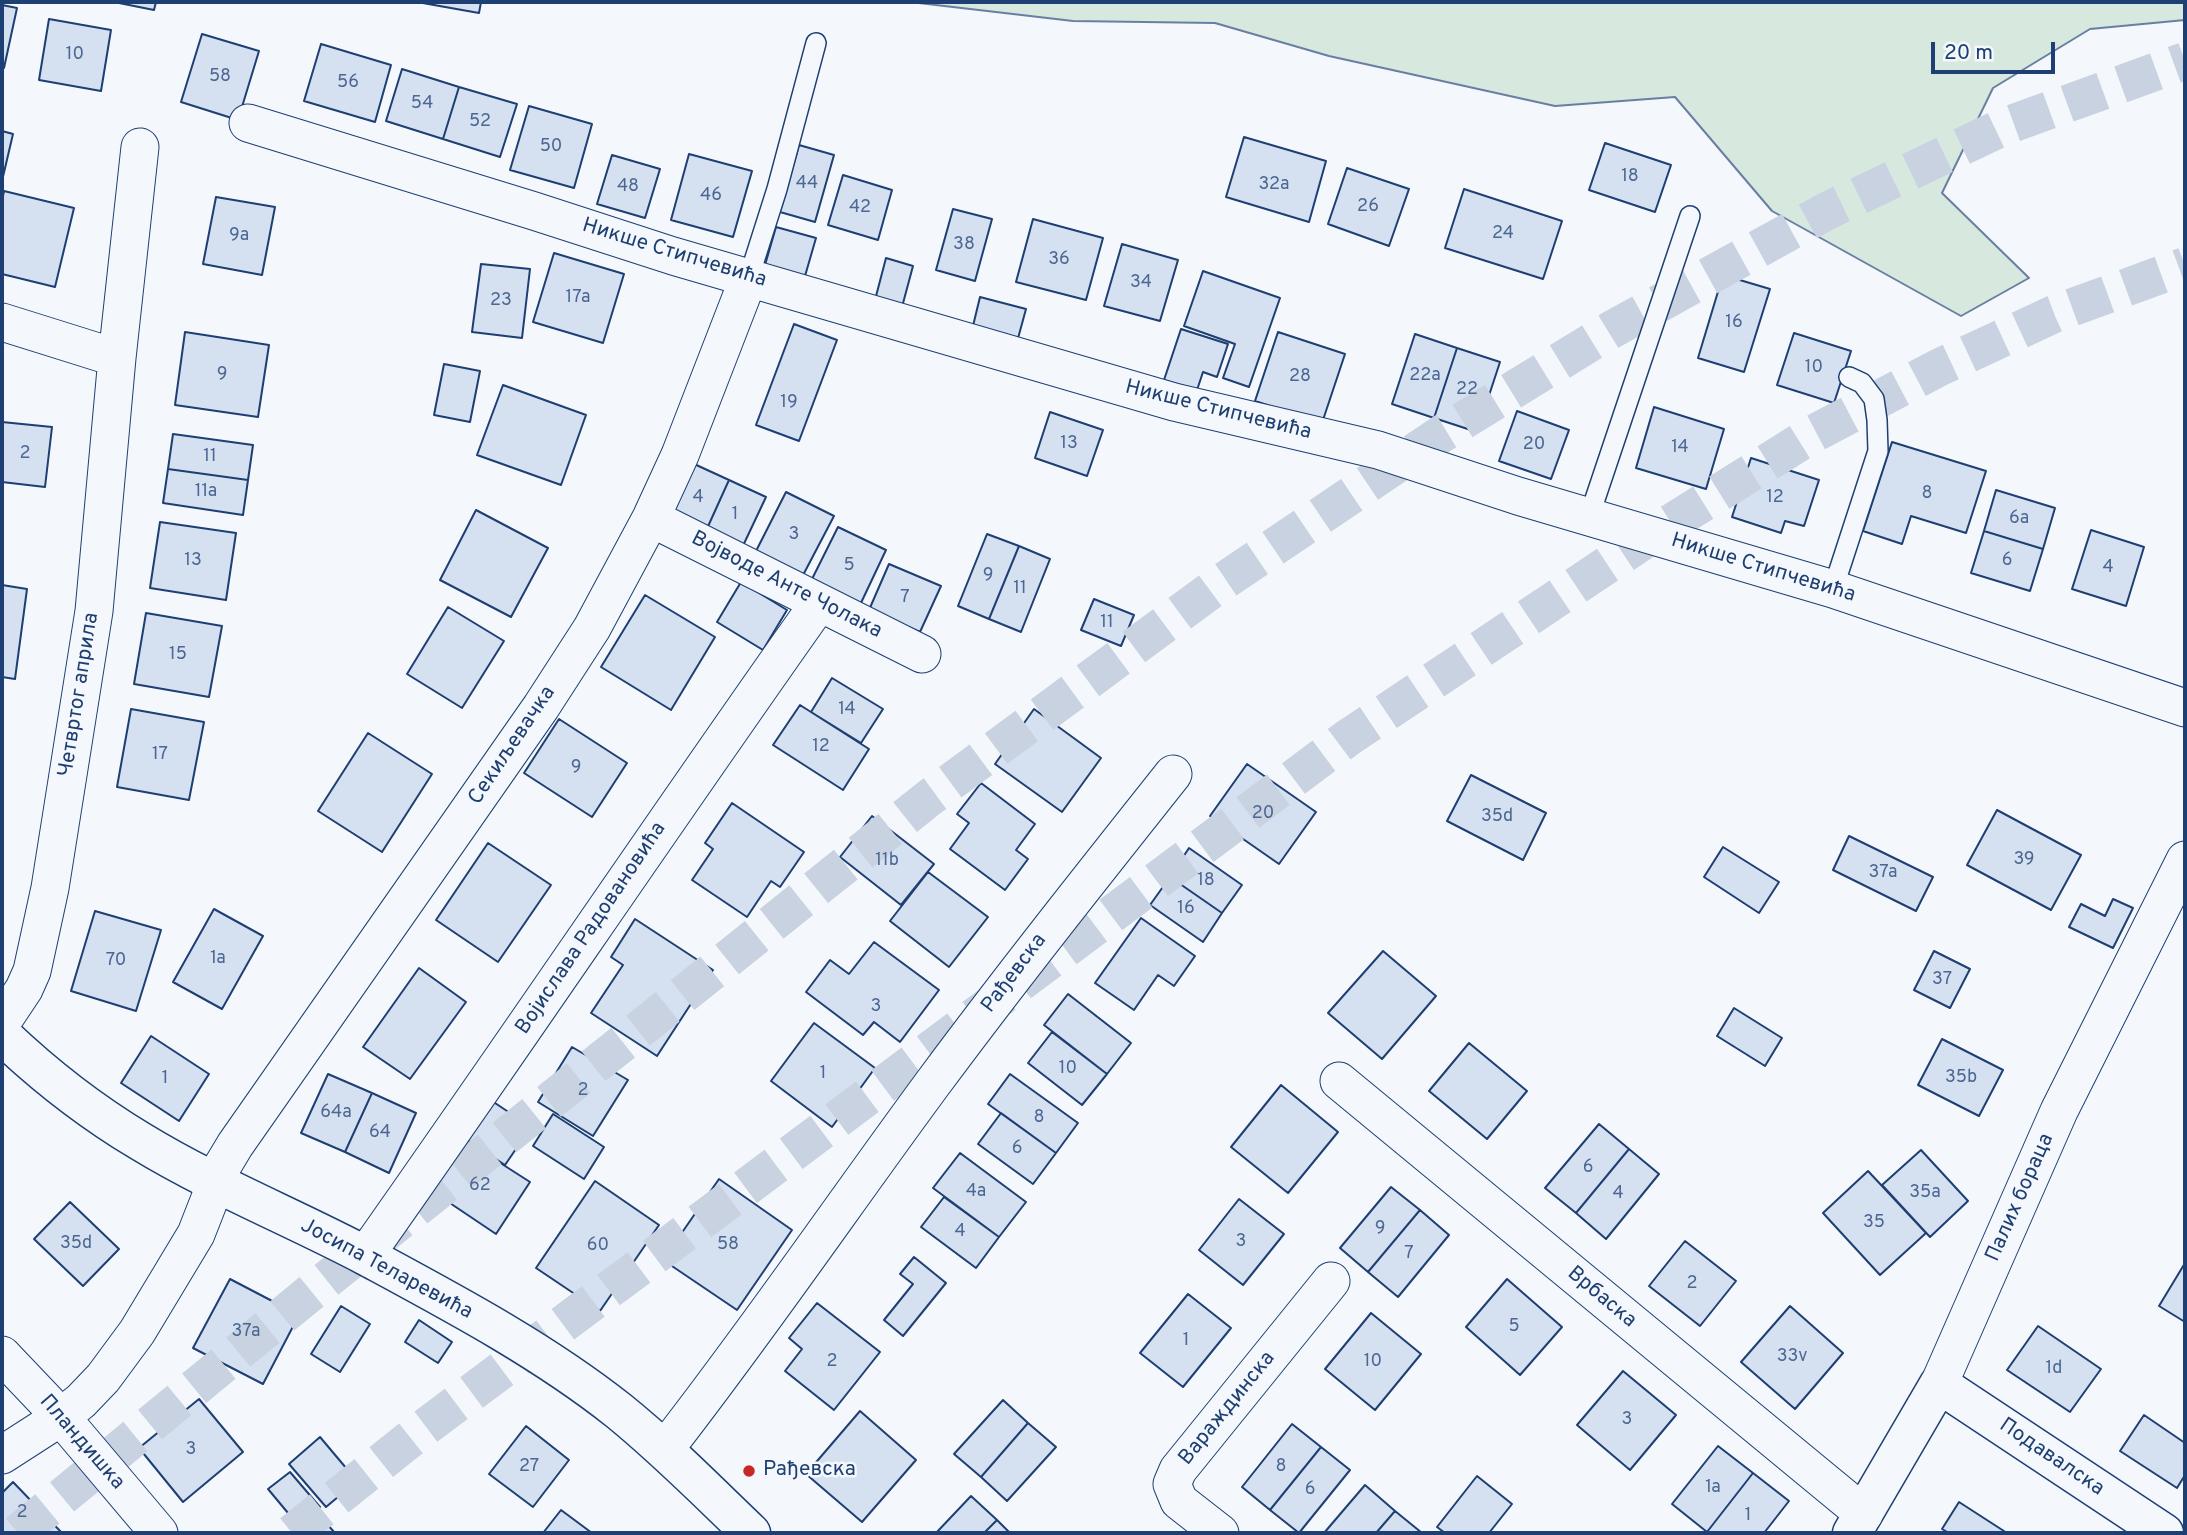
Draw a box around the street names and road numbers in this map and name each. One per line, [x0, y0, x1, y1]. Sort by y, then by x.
street label: Никше Стипчевића [579, 214, 769, 294]
street label: Никше Стипчевића [1122, 376, 1314, 446]
street label: Војводе Анте Чолака [686, 527, 886, 645]
street label: Никше Стипчевића [1668, 529, 1858, 609]
street label: Четвртог априла [55, 611, 105, 779]
street label: Секиљевачка [464, 682, 562, 810]
street label: Војислава Радовановића [511, 818, 673, 1040]
street label: Рађевска [977, 929, 1053, 1019]
street label: Палих бораца [1982, 1130, 2060, 1266]
street label: Јосипа Теларевића [296, 1214, 476, 1326]
street label: Врбаска [1561, 1262, 1641, 1334]
street label: Вараждинска [1174, 1347, 1282, 1471]
street label: Пландишка [33, 1390, 129, 1496]
street label: Подавалска [1994, 1414, 2108, 1502]

